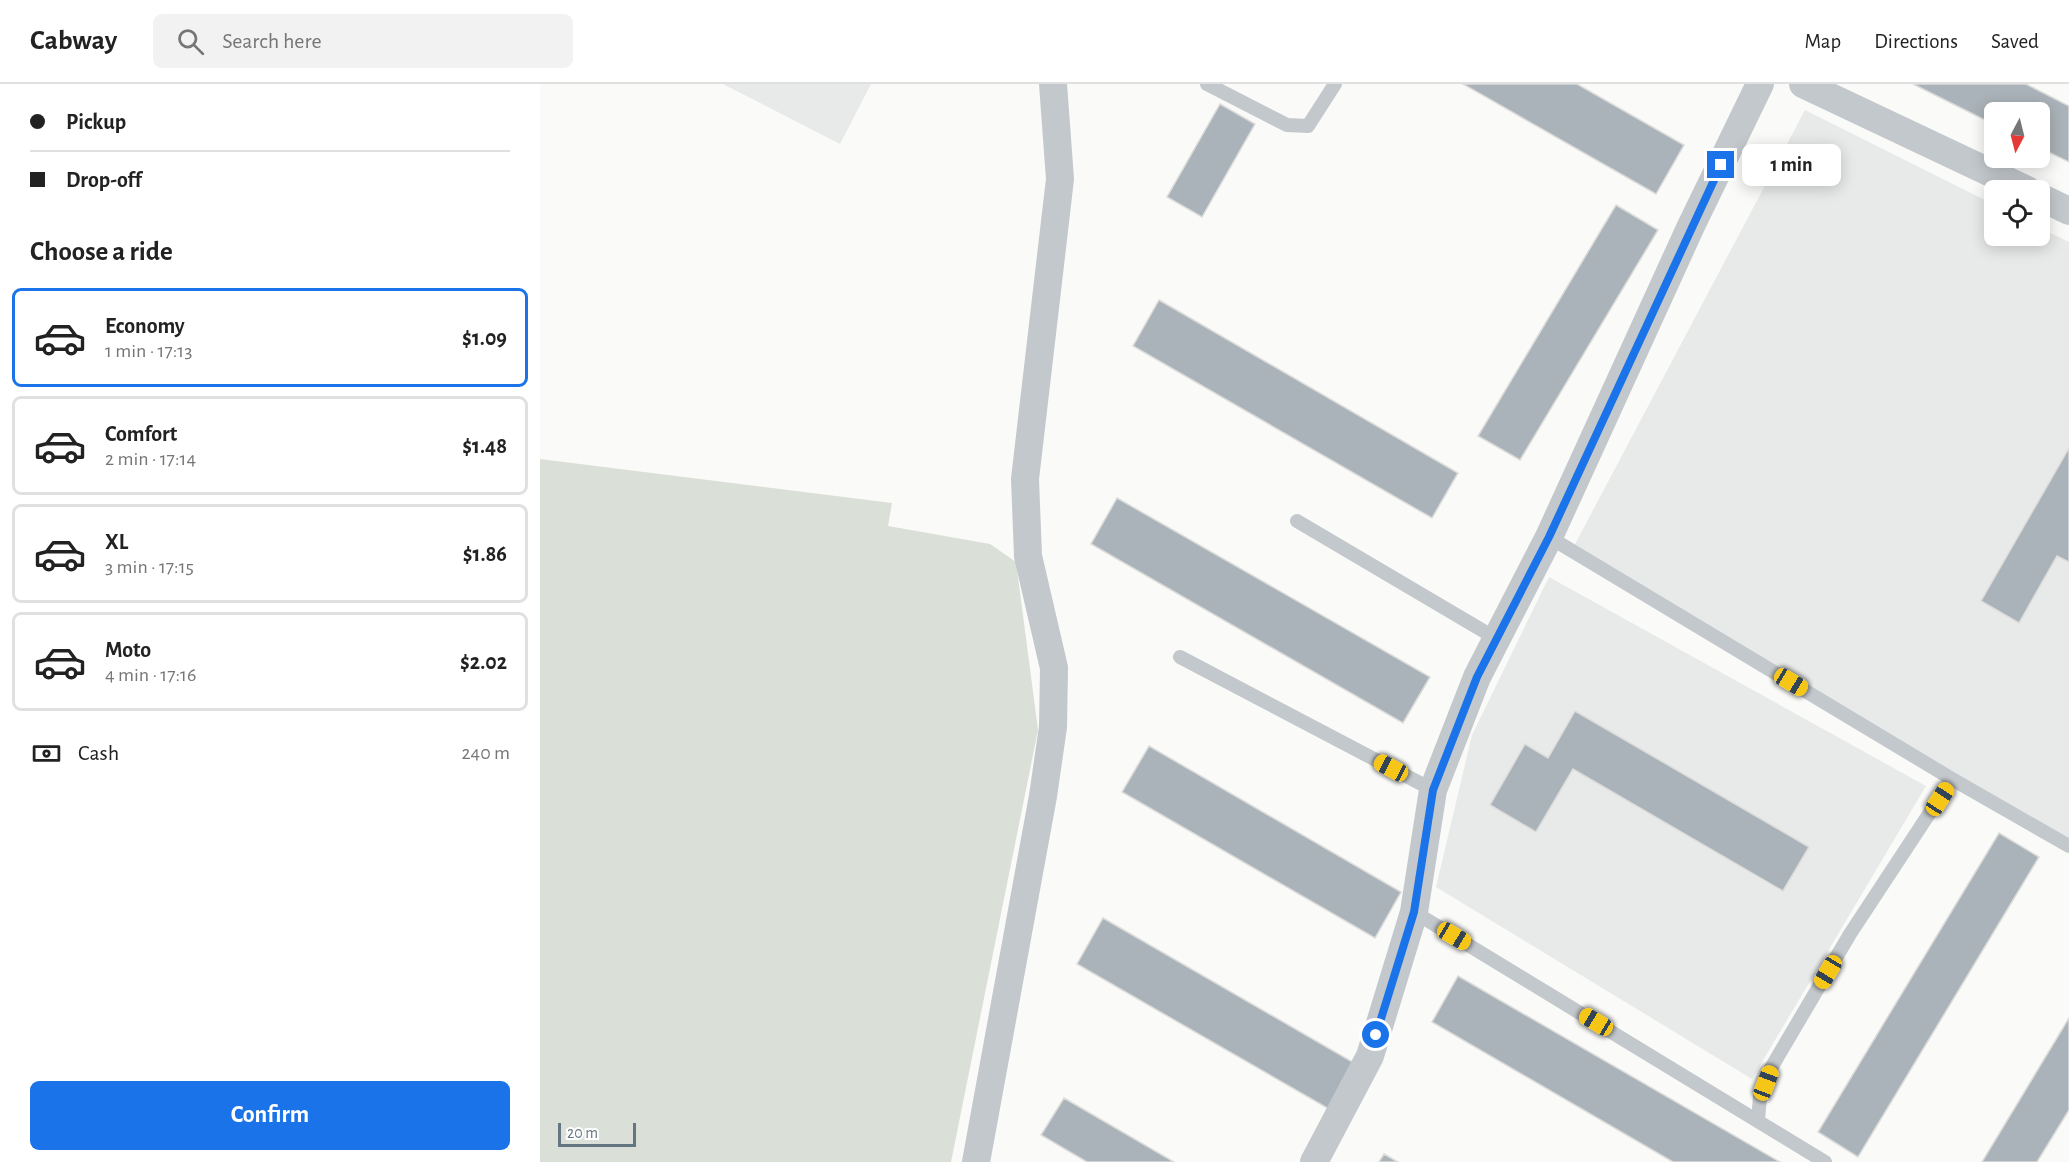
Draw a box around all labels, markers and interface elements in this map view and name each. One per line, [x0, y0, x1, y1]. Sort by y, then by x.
search box [153, 14, 573, 68]
icon: search [174, 25, 207, 58]
text: Cabway [30, 27, 117, 55]
text: Search here [222, 30, 322, 52]
text: Map [1805, 31, 1841, 52]
text: Directions [1874, 31, 1958, 52]
text: Saved [1991, 31, 2039, 52]
north arrow [1984, 102, 2050, 168]
map controls [1984, 102, 2050, 246]
text: Pickup [66, 111, 126, 133]
callout: 1 min [1742, 144, 1841, 186]
route end [1707, 151, 1734, 178]
text: 1 min [1770, 155, 1813, 175]
text: Drop-off [66, 169, 142, 191]
button: locate [1984, 180, 2050, 246]
text: Choose a ride [30, 238, 173, 265]
icon: car [33, 311, 87, 365]
text: Economy [105, 315, 185, 337]
text: $1.09 [462, 327, 507, 349]
text: 1 min · 17:13 [105, 341, 192, 361]
icon: car [33, 419, 87, 473]
text: Comfort [105, 423, 177, 445]
text: $1.48 [462, 435, 507, 457]
text: 2 min · 17:14 [105, 449, 196, 469]
icon: car [33, 527, 87, 581]
text: XL [105, 531, 128, 553]
text: $1.86 [463, 543, 507, 565]
text: 3 min · 17:15 [105, 557, 194, 577]
icon: car [33, 635, 87, 689]
text: Moto [105, 639, 151, 661]
text: $2.02 [460, 651, 507, 673]
text: 4 min · 17:16 [105, 665, 196, 685]
car [1771, 665, 1811, 699]
icon: cash [30, 737, 63, 770]
text: Cash [78, 742, 119, 764]
text: 240 m [461, 743, 510, 763]
car [1371, 752, 1411, 784]
car [1923, 779, 1957, 819]
car [1434, 919, 1474, 953]
car [1811, 952, 1845, 992]
car [1576, 1005, 1616, 1039]
route start [1362, 1021, 1389, 1048]
car [1751, 1063, 1781, 1103]
button: Confirm [30, 1081, 510, 1150]
scale bar [558, 1120, 636, 1148]
text: 20 m [567, 1125, 598, 1141]

